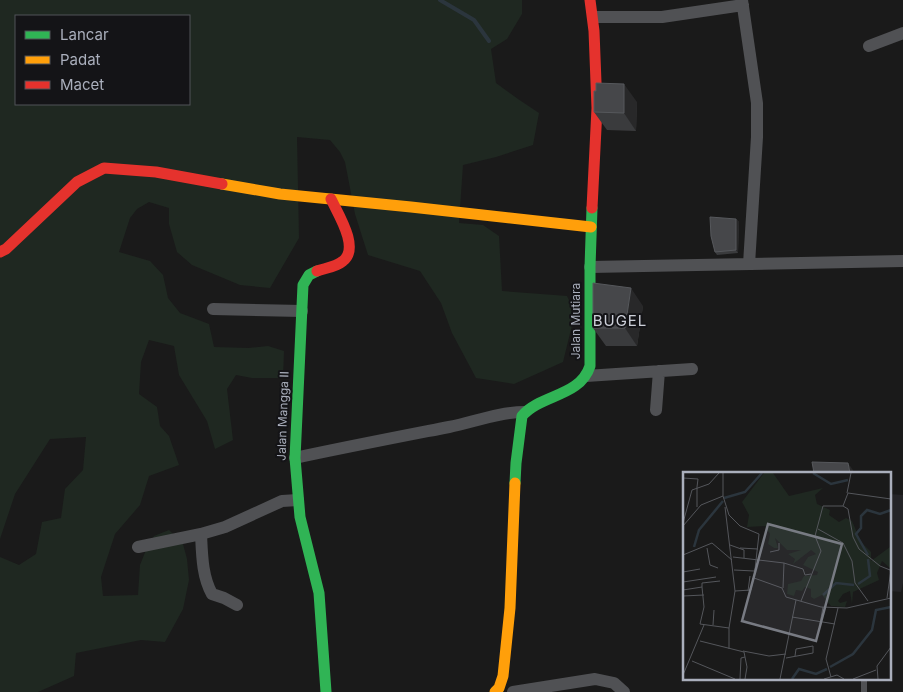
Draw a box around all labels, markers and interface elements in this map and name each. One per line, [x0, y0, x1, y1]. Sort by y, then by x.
legend [15, 15, 190, 105]
text: Lancar [60, 25, 109, 44]
text: Padat [60, 50, 101, 69]
text: Macet [60, 75, 104, 94]
street label: Jalan Mutiara [568, 283, 583, 359]
district label: BUGEL [593, 311, 647, 330]
street label: Jalan Mangga II [273, 371, 292, 461]
inset map [683, 472, 890, 680]

